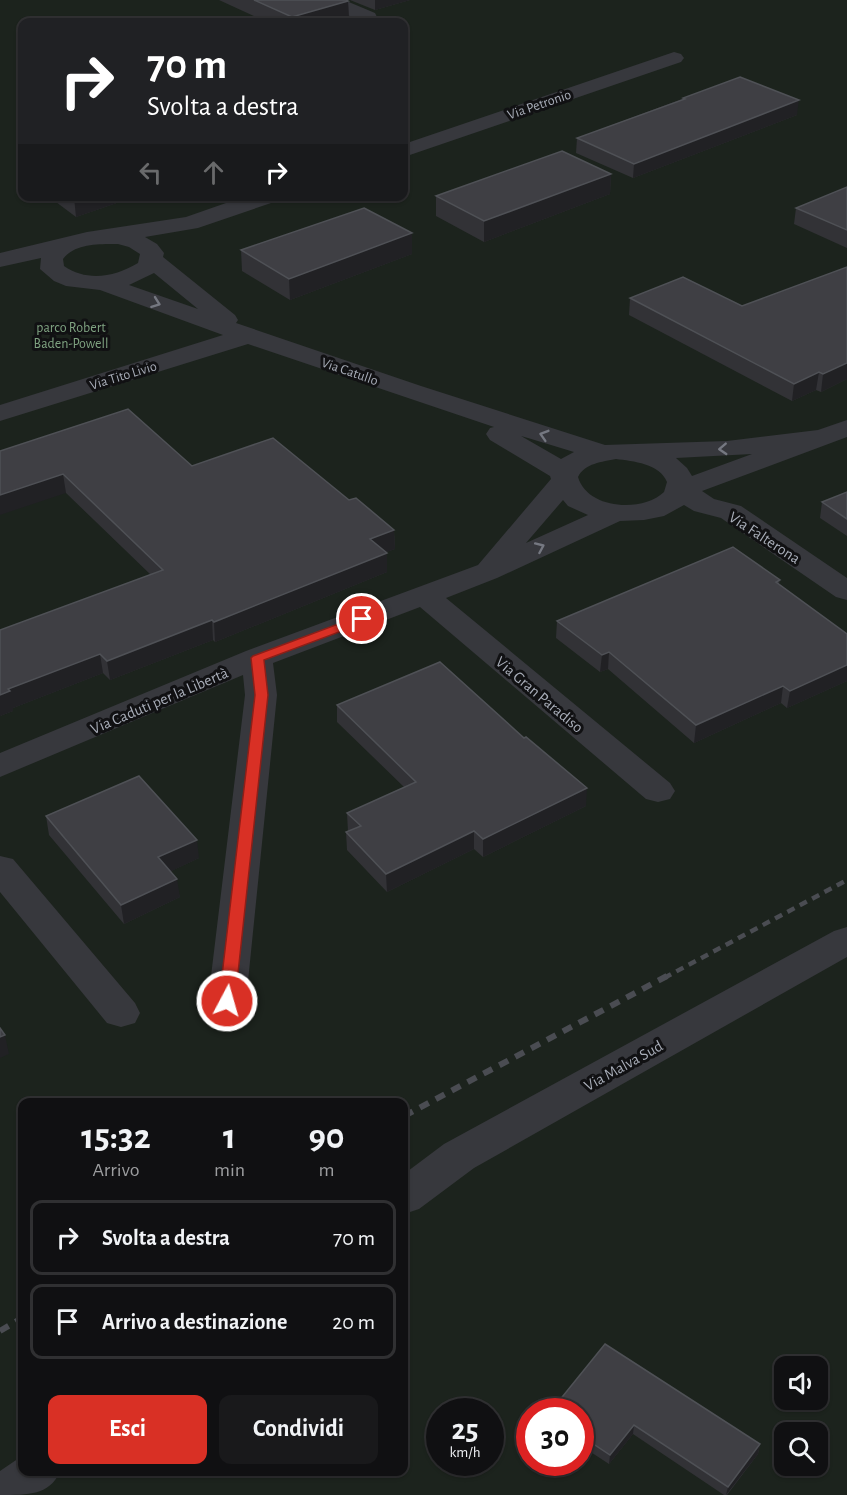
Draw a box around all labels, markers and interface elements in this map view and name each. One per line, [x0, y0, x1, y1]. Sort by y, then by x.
icon: right [48, 42, 126, 120]
text: 70 m [147, 44, 227, 86]
street label: Via Petronio [506, 87, 573, 122]
text: Svolta a destra [147, 93, 299, 120]
icon: left [134, 156, 167, 189]
icon: ahead [197, 156, 230, 189]
icon: right [260, 156, 293, 189]
one-way arrow [150, 296, 161, 308]
park label: parco Robert Baden-Powell [34, 321, 108, 351]
street label: Via Catullo [319, 356, 380, 388]
street label: Via Tito Livio [88, 359, 159, 393]
one-way arrow [539, 429, 550, 442]
one-way arrow [718, 442, 727, 455]
street label: Via Falterona [726, 509, 803, 567]
one-way arrow [533, 543, 544, 555]
pin [336, 593, 387, 644]
icon: arrive [345, 602, 378, 635]
street label: Via Gran Paradiso [493, 654, 586, 736]
street label: Via Caduti per la Libertà [88, 665, 231, 737]
position arrow [195, 969, 259, 1033]
street label: Via Malva Sud [581, 1038, 666, 1094]
text: 15:32 [81, 1119, 151, 1155]
text: 1 [223, 1119, 236, 1155]
text: 90 [308, 1119, 345, 1155]
text: Arrivo [92, 1160, 140, 1180]
text: min [214, 1160, 245, 1180]
text: m [319, 1160, 335, 1180]
icon: right [51, 1221, 84, 1254]
text: Svolta a destra [102, 1227, 230, 1249]
text: 70 m [333, 1227, 375, 1249]
icon: arrive [51, 1305, 84, 1338]
text: Arrivo a destinazione [102, 1311, 287, 1333]
text: 20 m [332, 1311, 375, 1333]
map controls [774, 1356, 828, 1476]
button: sound [774, 1356, 828, 1410]
button: Esci [48, 1395, 207, 1464]
button: Condividi [219, 1395, 378, 1464]
speed limit sign: 30 [516, 1398, 594, 1476]
text: 25 [451, 1415, 479, 1445]
button: search [774, 1422, 828, 1476]
text: km/h [450, 1445, 480, 1460]

